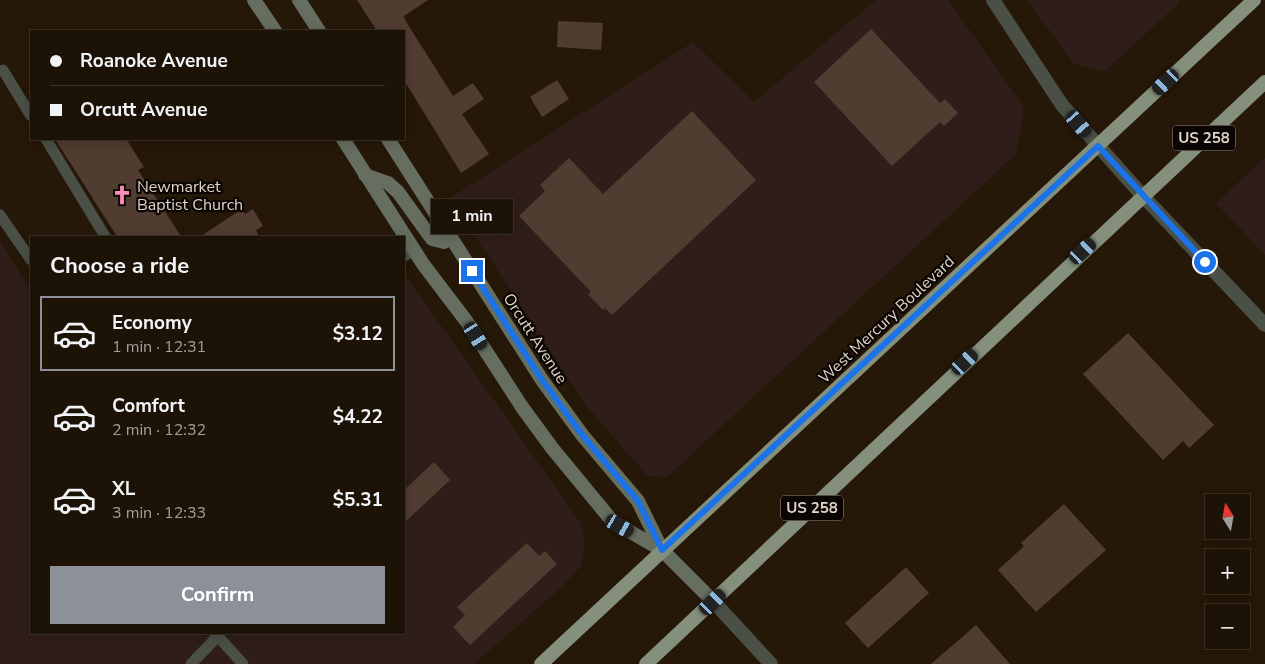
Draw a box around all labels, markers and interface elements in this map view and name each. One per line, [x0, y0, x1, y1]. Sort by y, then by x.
text: Roanoke Avenue [80, 48, 228, 74]
car [1149, 66, 1182, 98]
text: Orcutt Avenue [80, 97, 208, 123]
car [1063, 108, 1094, 140]
road number: US 258 [1173, 126, 1235, 150]
place label: Newmarket Baptist Church [137, 176, 243, 216]
church icon: Newmarket Baptist Church [111, 184, 133, 206]
callout: 1 min [431, 198, 513, 234]
text: 1 min [451, 205, 493, 227]
car [1066, 235, 1099, 267]
text: Choose a ride [50, 251, 189, 281]
street label: West Mercury Boulevard [814, 251, 959, 389]
route start [1194, 251, 1216, 273]
route end [461, 260, 483, 282]
street label: Orcutt Avenue [498, 289, 573, 388]
text: Economy [112, 310, 192, 336]
icon: car [52, 311, 97, 356]
car [461, 319, 490, 353]
text: $3.12 [333, 321, 383, 347]
text: 1 min · 12:31 [112, 336, 206, 358]
car [948, 346, 981, 378]
text: Comfort [112, 393, 185, 419]
icon: car [52, 394, 97, 439]
text: $4.22 [333, 404, 383, 430]
text: 2 min · 12:32 [112, 419, 206, 441]
text: XL [112, 476, 135, 502]
icon: car [52, 477, 97, 522]
text: $5.31 [333, 487, 383, 513]
north arrow [1205, 494, 1250, 539]
map controls [1205, 494, 1250, 649]
road number: US 258 [781, 496, 843, 520]
text: 3 min · 12:33 [112, 502, 206, 524]
car [603, 512, 636, 540]
button: + [1205, 549, 1250, 594]
button: Confirm [50, 566, 385, 624]
car [696, 586, 729, 618]
button: − [1205, 604, 1250, 649]

